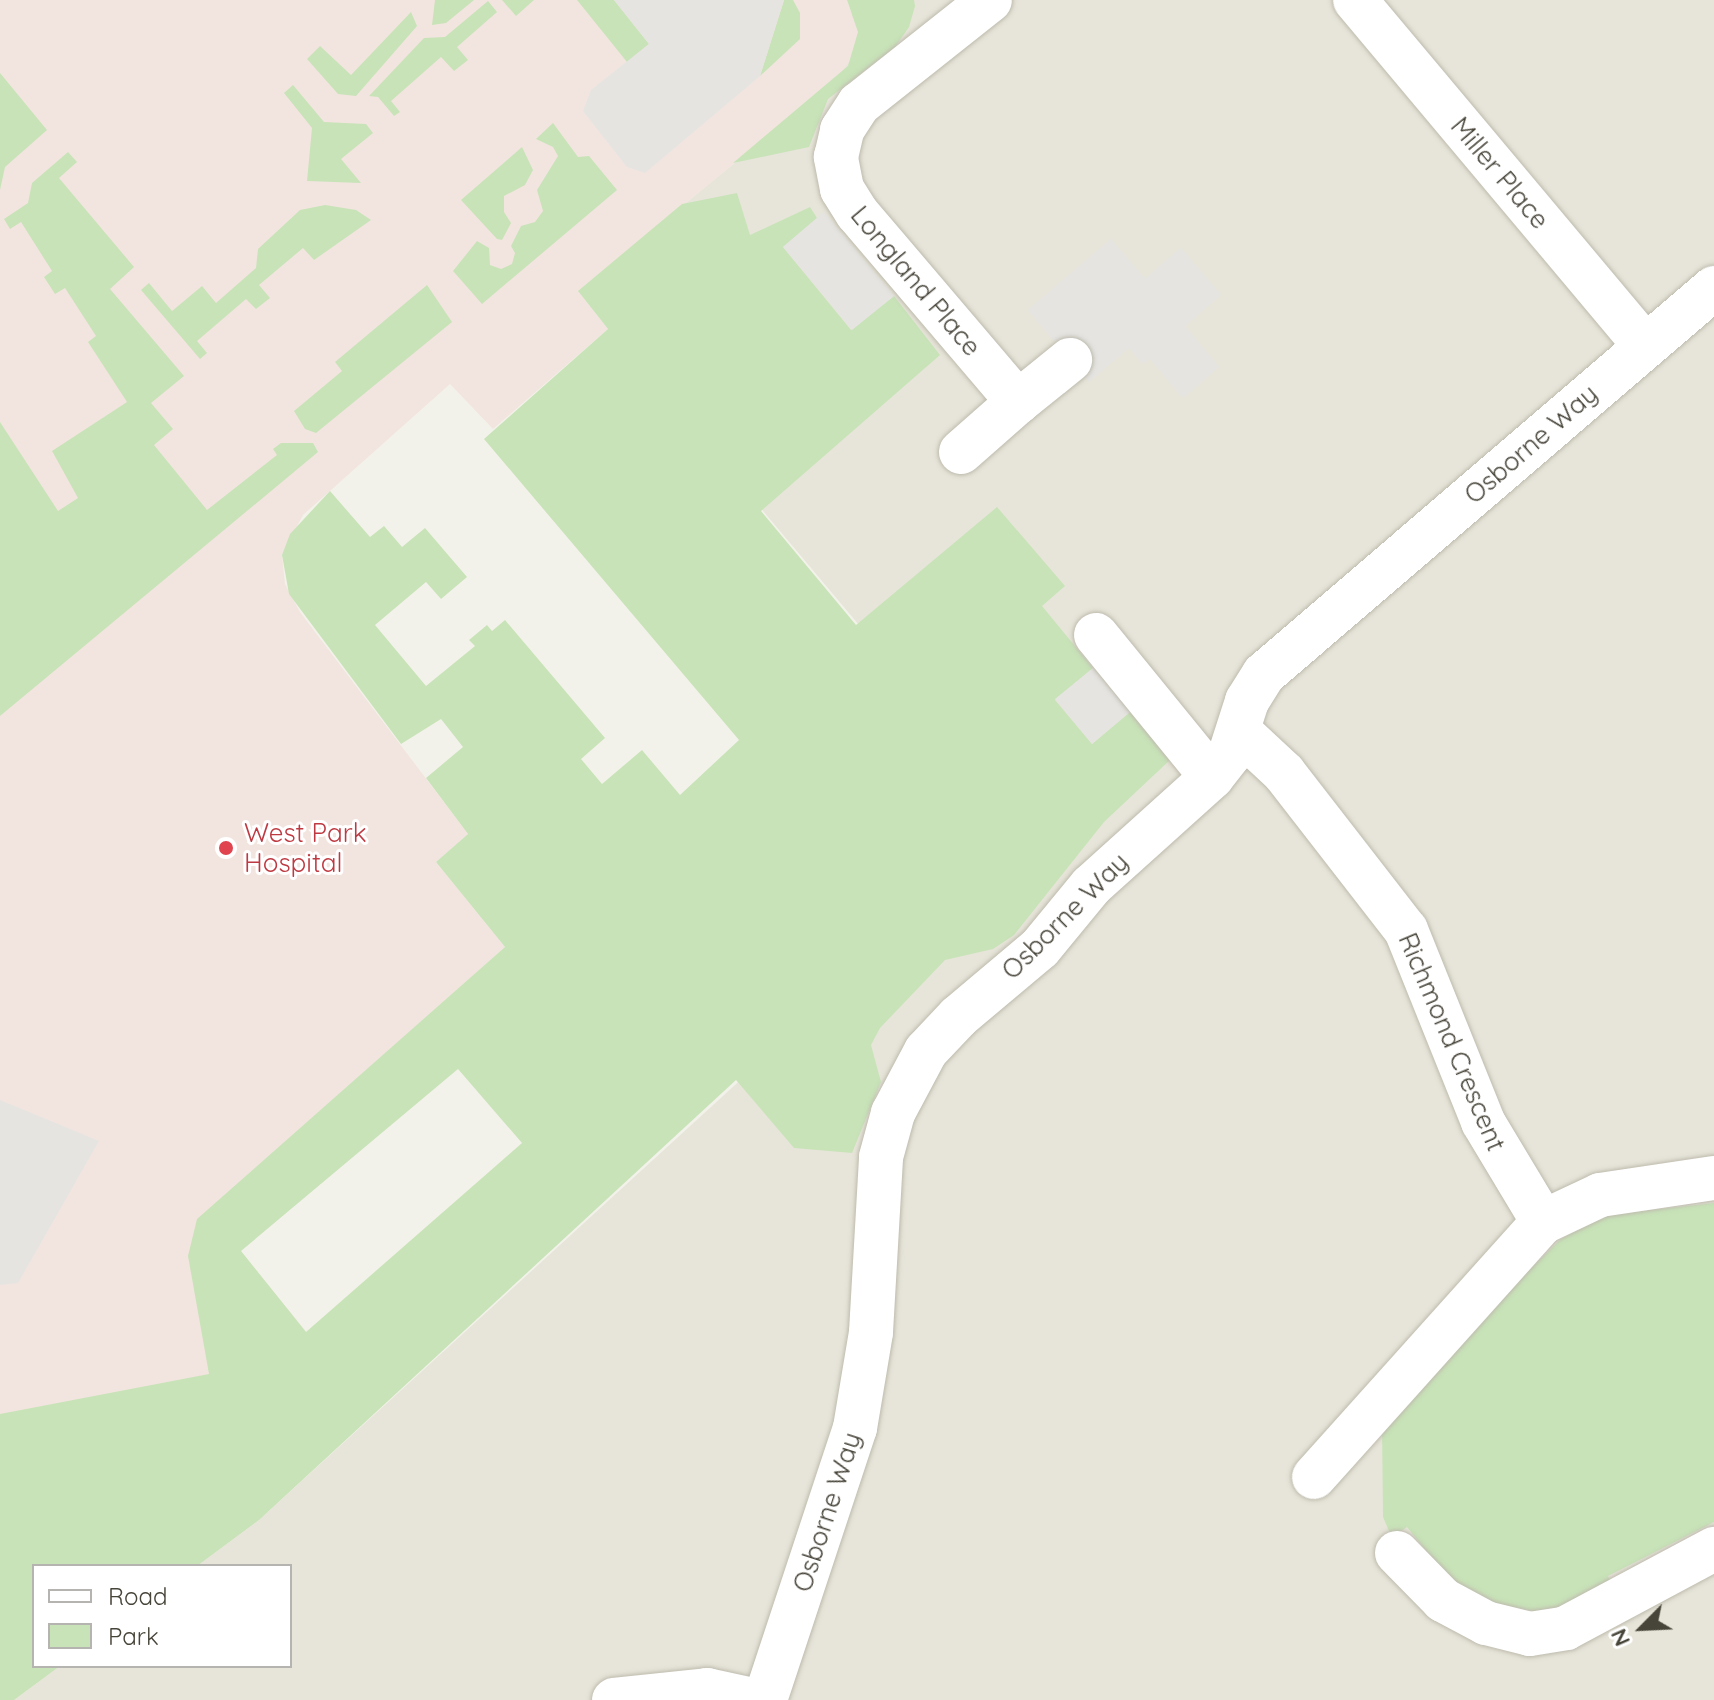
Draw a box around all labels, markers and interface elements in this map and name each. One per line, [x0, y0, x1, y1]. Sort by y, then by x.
street label: Miller Place [1444, 111, 1556, 235]
street label: Longland Place [844, 200, 988, 362]
street label: Osborne Way [1458, 378, 1604, 510]
place label: West Park Hospital [244, 817, 367, 878]
marker: West Park Hospital [215, 837, 237, 859]
street label: Osborne Way [995, 846, 1135, 986]
street label: Richmond Crescent [1392, 928, 1512, 1156]
street label: Osborne Way [787, 1428, 867, 1596]
legend [32, 1564, 292, 1668]
text: Road [108, 1581, 168, 1611]
north arrow [1602, 1588, 1682, 1668]
text: Park [108, 1621, 159, 1651]
text: N [1604, 1625, 1636, 1651]

